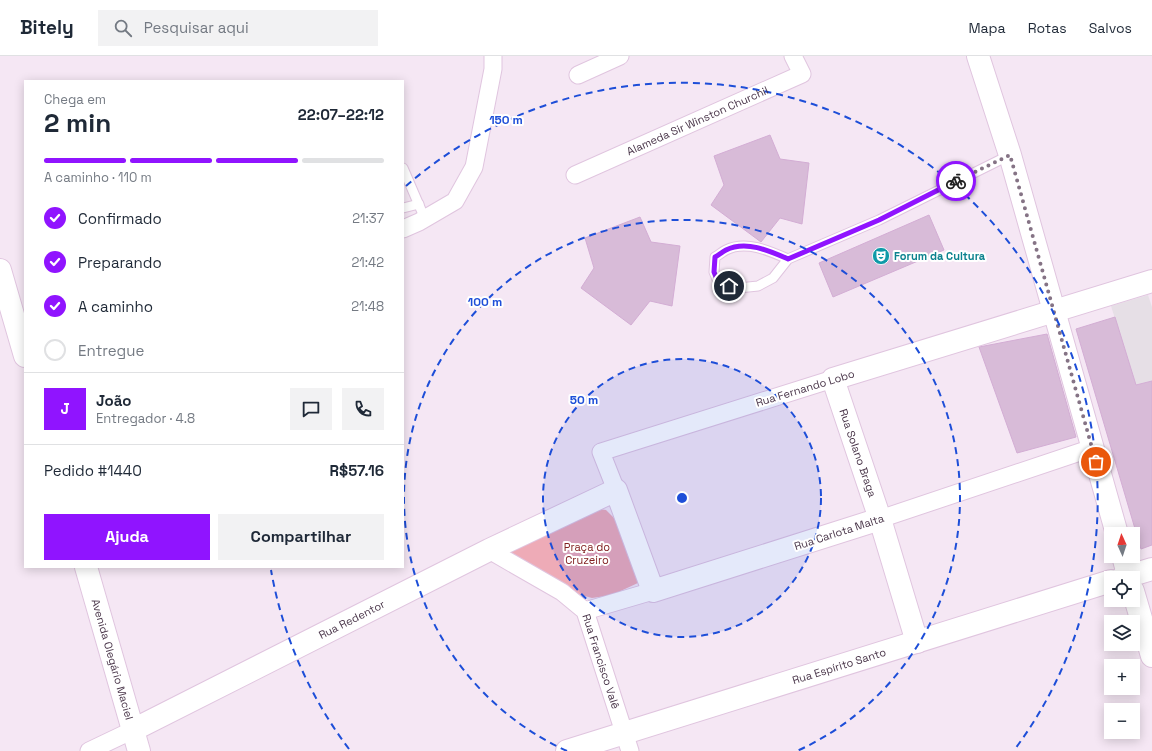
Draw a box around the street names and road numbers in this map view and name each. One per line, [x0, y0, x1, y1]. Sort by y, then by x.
street label: Alameda Sir Winston Churchil [624, 83, 770, 158]
street label: Rua Fernando Lobo [754, 366, 856, 410]
street label: Rua Solano Braga [836, 407, 880, 500]
street label: Rua Carlota Malta [792, 511, 886, 553]
street label: Avenida Olegário Maciel [88, 597, 137, 721]
street label: Rua Redentor [316, 597, 387, 642]
street label: Rua Francisco Valê [579, 612, 623, 711]
street label: Rua Espírito Santo [790, 645, 888, 687]

